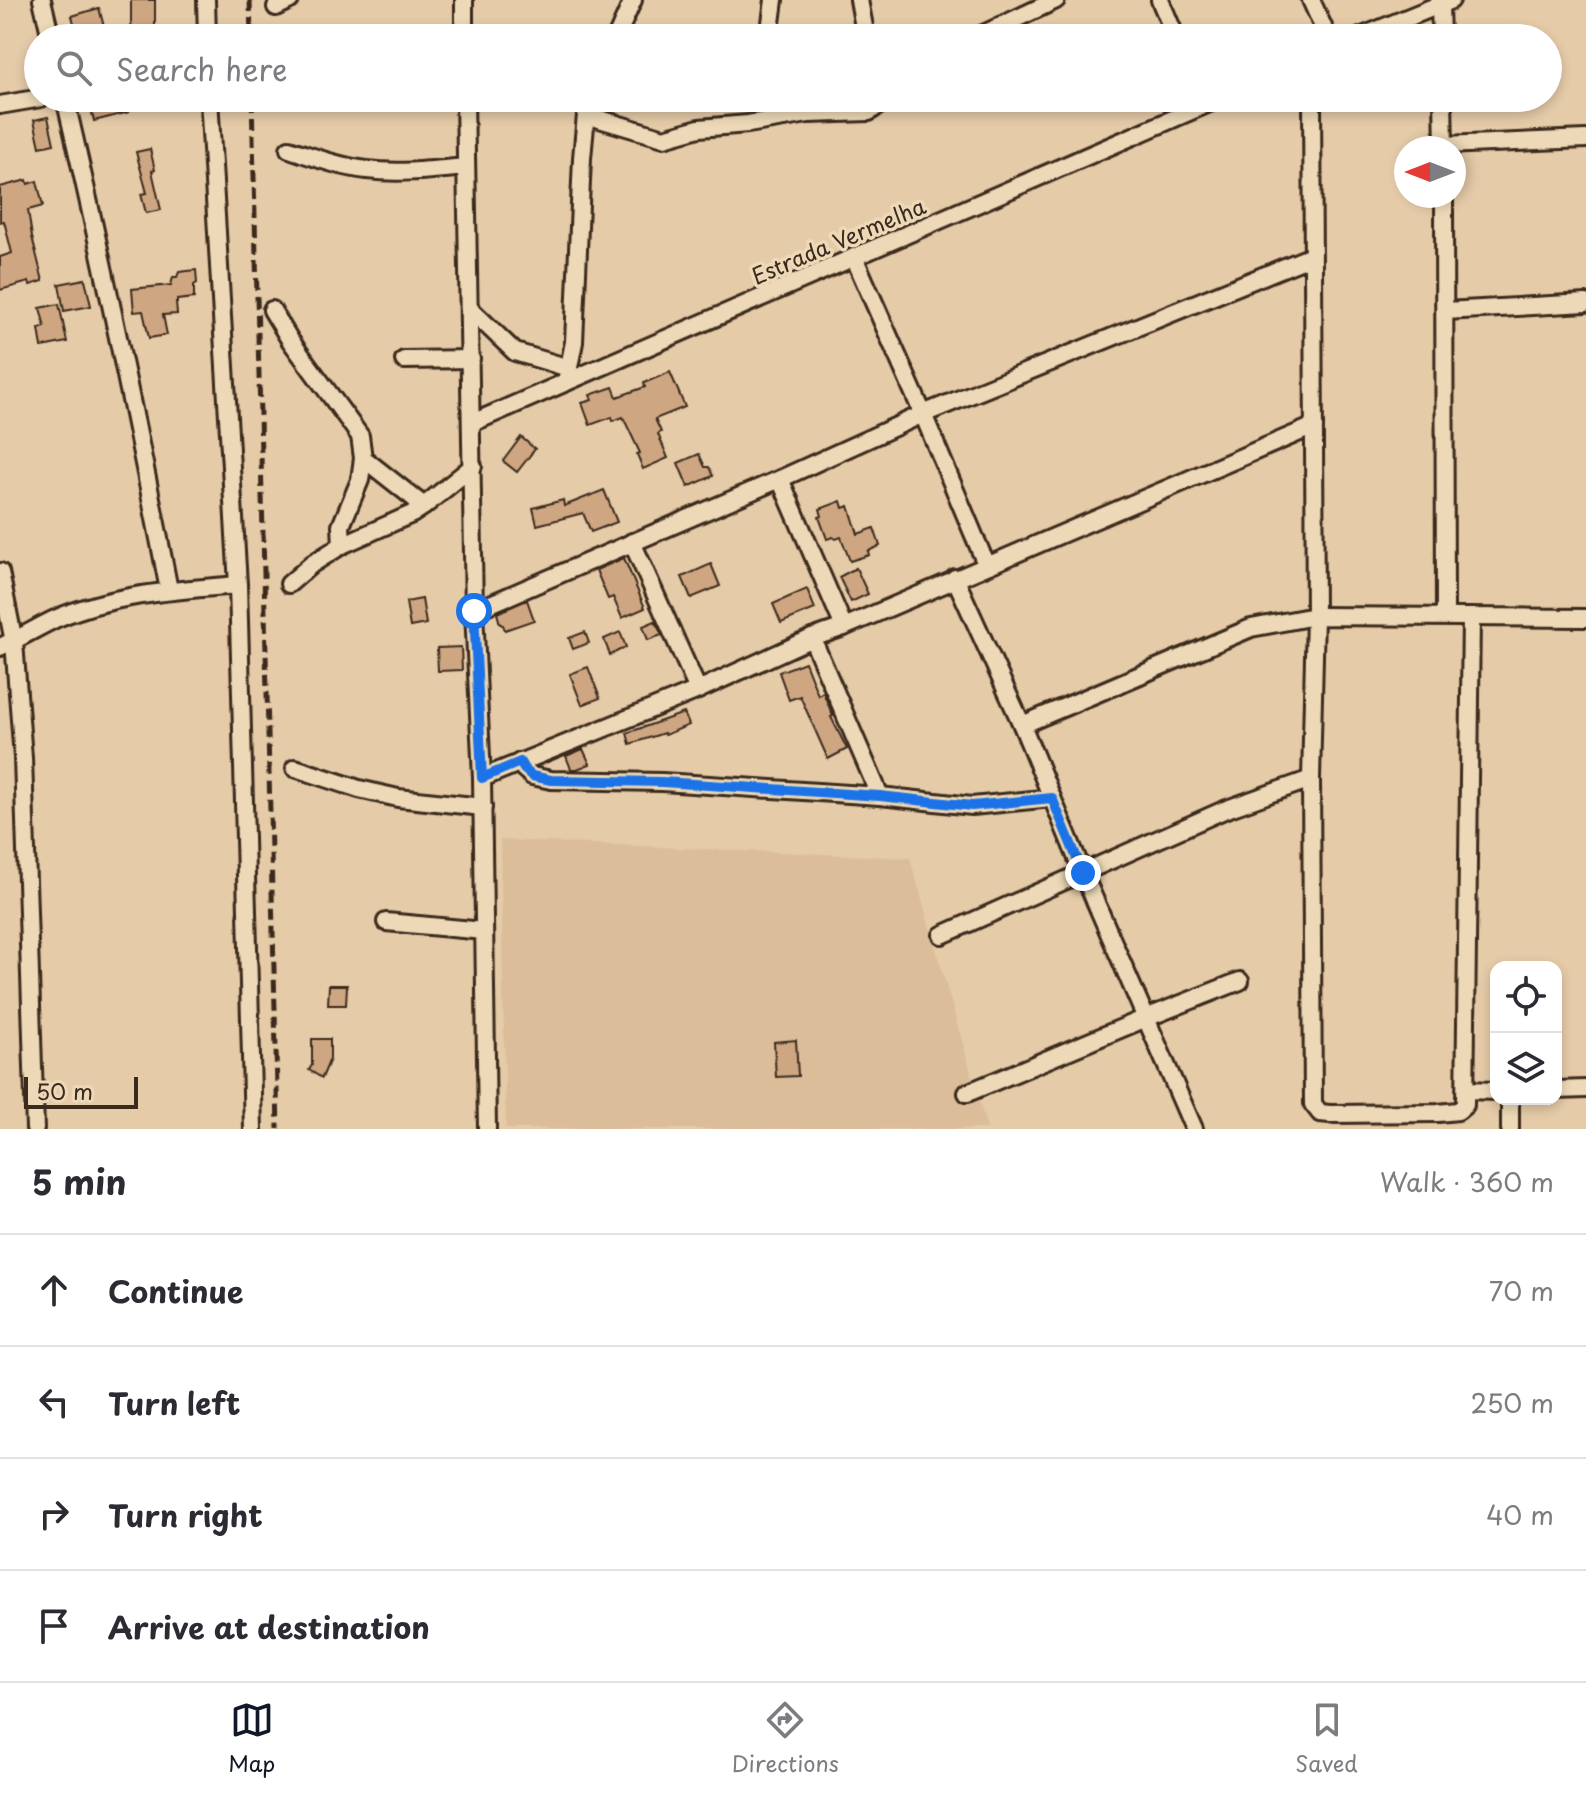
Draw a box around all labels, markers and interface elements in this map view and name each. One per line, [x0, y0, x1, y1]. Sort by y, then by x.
search box [24, 24, 1562, 112]
icon: search [52, 46, 96, 90]
text: Search here [116, 46, 288, 91]
north arrow [1394, 136, 1466, 208]
street label: Estrada Vermelha [746, 188, 931, 292]
route start [456, 593, 492, 629]
route end [1065, 855, 1101, 891]
map controls [1490, 961, 1562, 1105]
button: locate [1490, 961, 1562, 1033]
button: layers [1490, 1033, 1562, 1105]
scale bar [24, 1073, 138, 1109]
text: 50 m [36, 1074, 93, 1107]
text: 5 min [32, 1155, 126, 1207]
text: Walk · 360 m [1380, 1162, 1554, 1201]
icon: ahead [32, 1268, 76, 1312]
text: Continue [108, 1268, 243, 1313]
text: 70 m [1489, 1271, 1554, 1310]
icon: left [32, 1380, 76, 1424]
text: Turn left [108, 1380, 240, 1425]
text: 250 m [1470, 1383, 1554, 1422]
icon: right [32, 1492, 76, 1536]
text: Turn right [108, 1492, 263, 1537]
text: 40 m [1486, 1495, 1554, 1534]
icon: arrive [32, 1604, 76, 1648]
text: Arrive at destination [108, 1604, 430, 1649]
tab: Map [228, 1698, 275, 1779]
tab: Directions [732, 1698, 839, 1779]
tab: Saved [1295, 1698, 1358, 1779]

